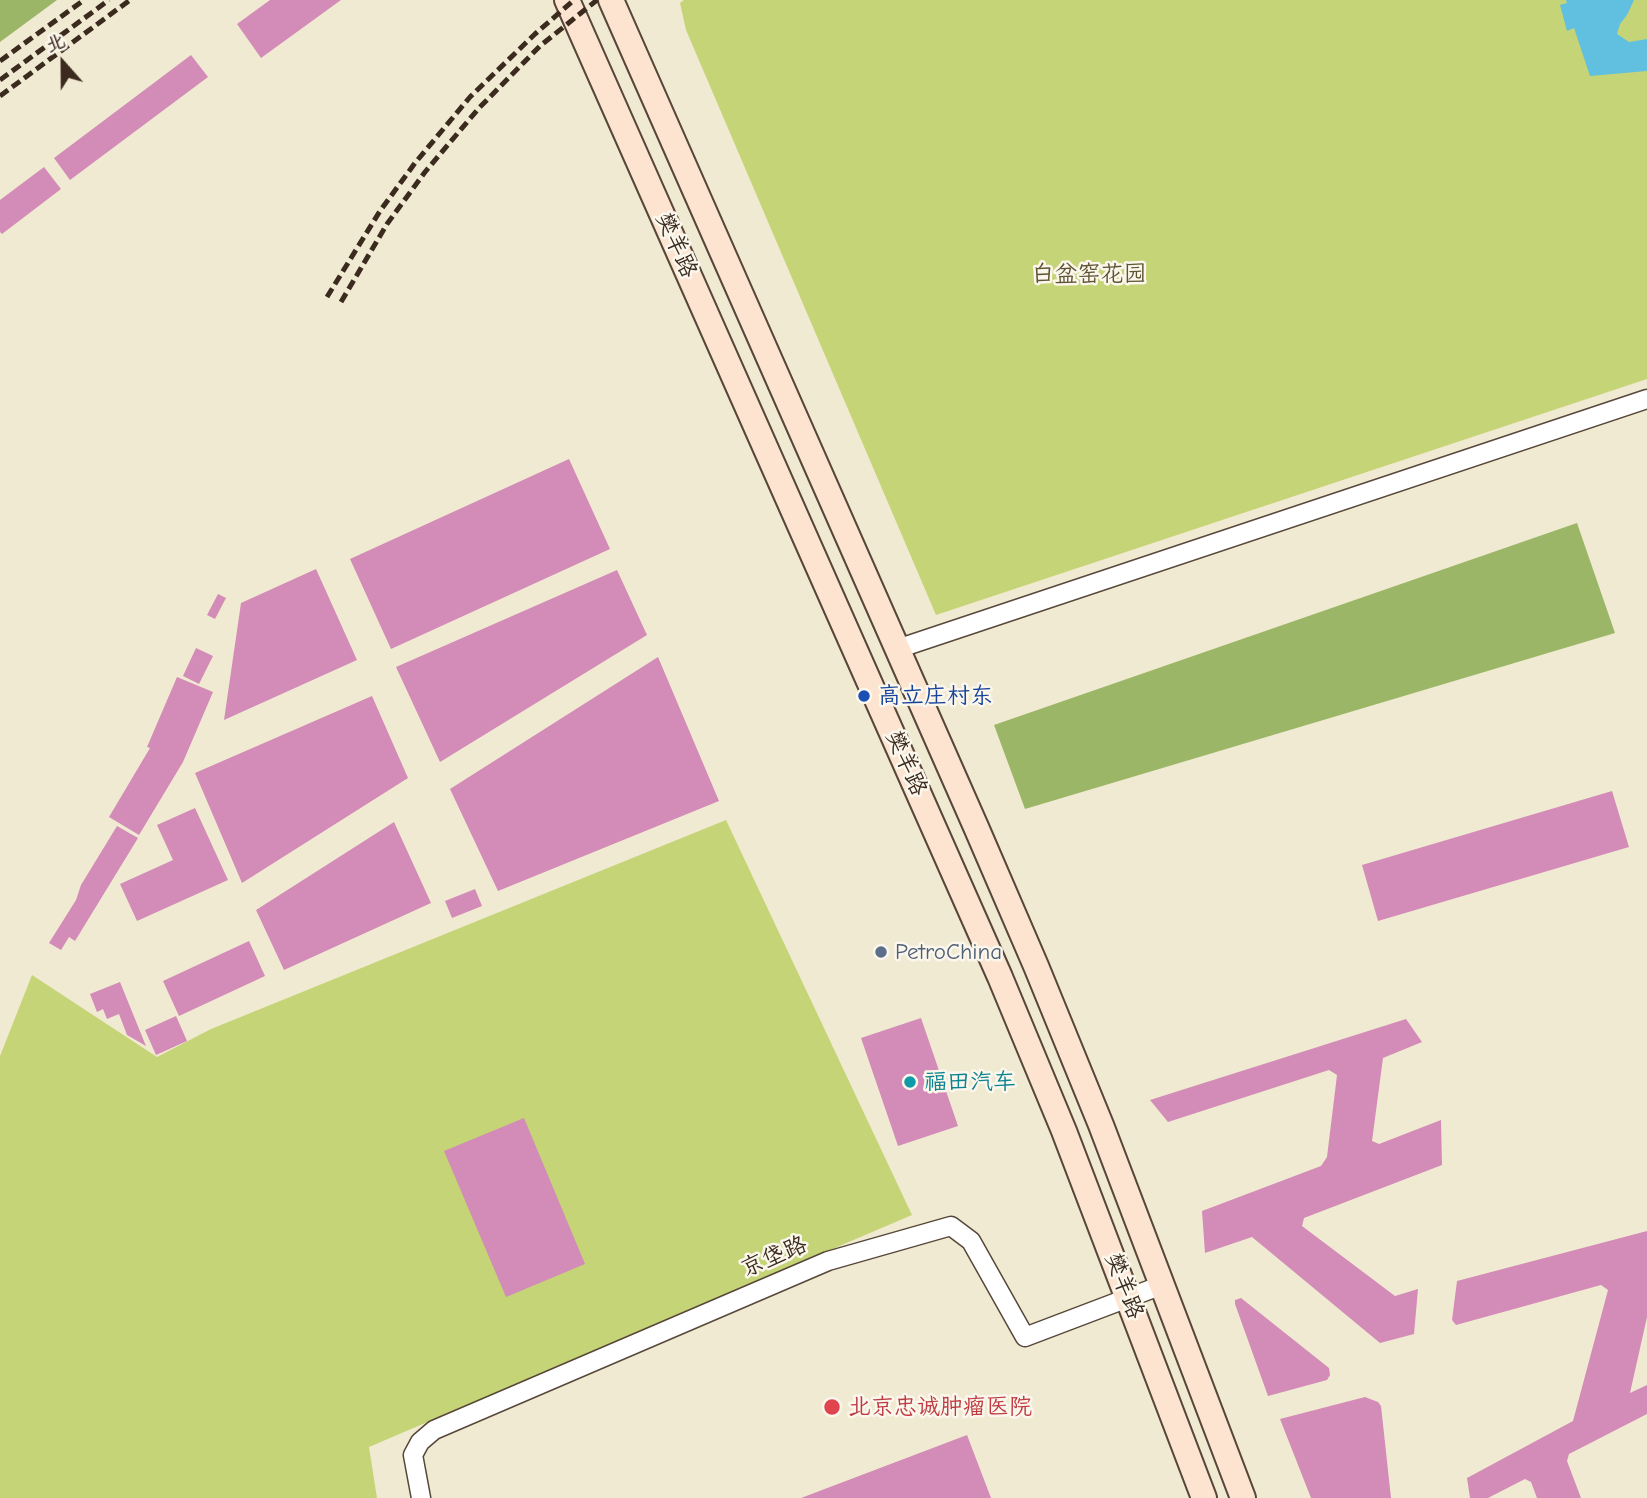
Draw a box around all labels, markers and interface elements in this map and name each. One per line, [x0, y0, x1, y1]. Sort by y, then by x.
north arrow [28, 28, 98, 98]
text: 北 [43, 30, 68, 57]
street label: 樊羊路 [649, 208, 703, 282]
park label: 白盆窑花园 [1032, 260, 1146, 288]
place label: 高立庄村东 [878, 682, 993, 710]
marker: 高立庄村东 [856, 688, 872, 704]
street label: 樊羊路 [879, 726, 933, 800]
place label: PetroChina [895, 938, 1002, 966]
marker: PetroChina [873, 944, 889, 960]
place label: 福田汽车 [924, 1068, 1016, 1096]
marker: 福田汽车 [902, 1074, 918, 1090]
street label: 京垡路 [737, 1231, 811, 1283]
street label: 樊羊路 [1099, 1249, 1149, 1323]
place label: 北京忠诚肿瘤医院 [848, 1393, 1032, 1421]
marker: 北京忠诚肿瘤医院 [822, 1397, 842, 1417]

